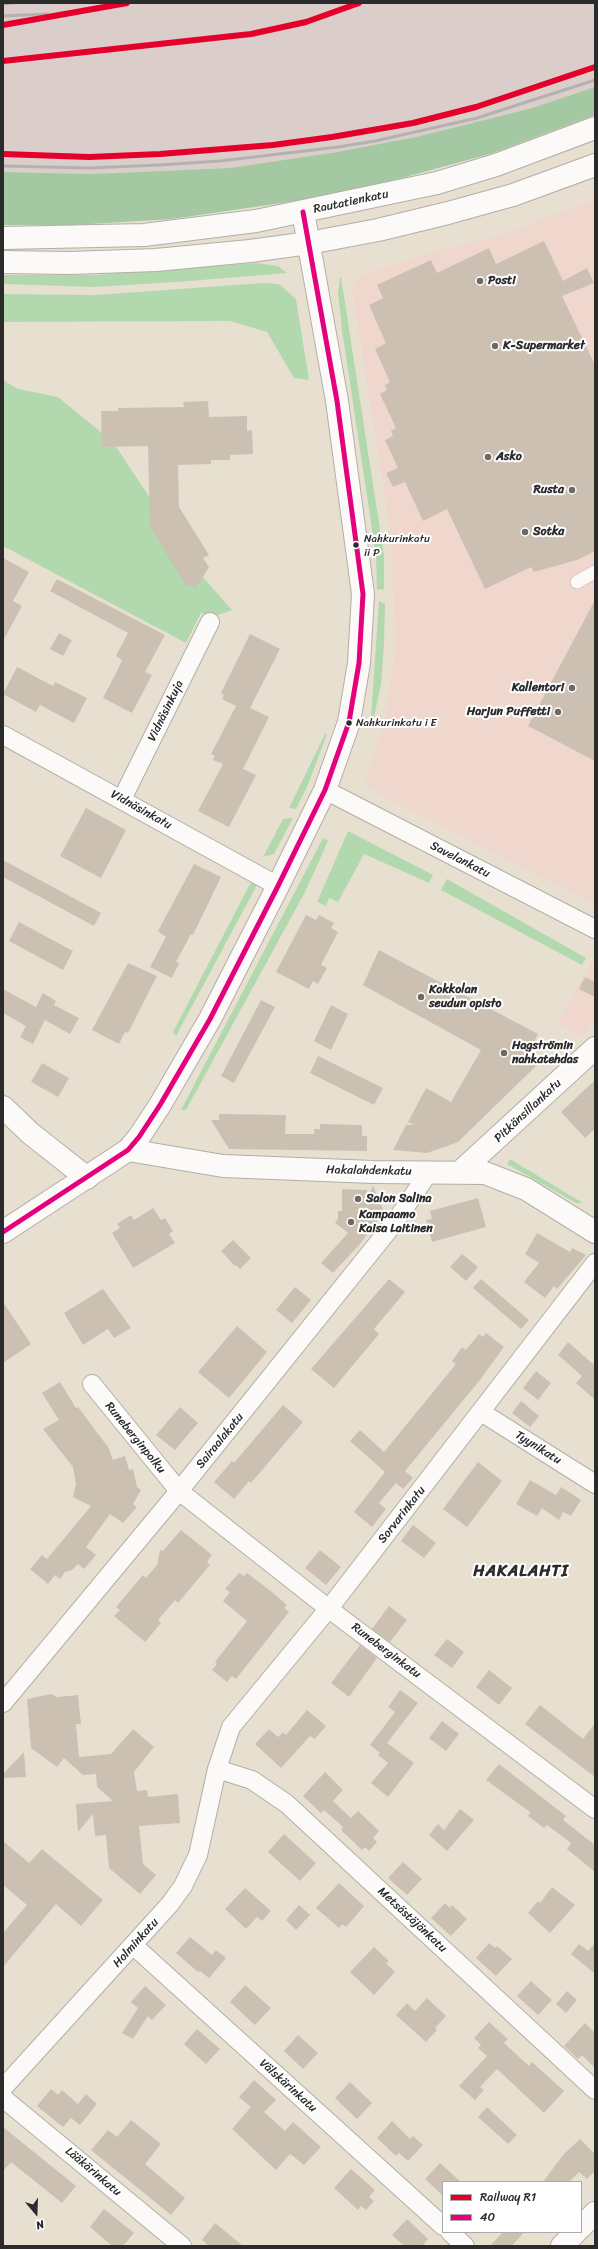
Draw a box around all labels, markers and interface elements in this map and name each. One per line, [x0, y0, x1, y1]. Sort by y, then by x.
street label: Rautatienkatu [312, 187, 390, 217]
place label: Posti [488, 274, 515, 288]
marker: Posti [475, 276, 485, 286]
place label: K-Supermarket [503, 339, 585, 353]
marker: K-Supermarket [490, 341, 500, 351]
place label: Asko [496, 450, 522, 464]
marker: Asko [483, 452, 493, 462]
place label: Rusta [533, 483, 564, 497]
marker: Rusta [567, 485, 577, 495]
place label: Sotka [533, 525, 564, 539]
marker: Sotka [520, 527, 530, 537]
place label: Nahkurinkatu ii P [364, 532, 430, 558]
marker: Nahkurinkatu ii P [351, 540, 361, 550]
street label: Vidnäsinkuja [145, 678, 187, 744]
place label: Kallentori [512, 681, 564, 695]
marker: Kallentori [567, 683, 577, 693]
place label: Harjun Puffetti [467, 705, 550, 719]
marker: Harjun Puffetti [553, 707, 563, 717]
place label: Nahkurinkatu i E [356, 716, 437, 730]
marker: Nahkurinkatu i E [344, 718, 354, 728]
street label: Vidnäsinkatu [108, 787, 174, 833]
street label: Savelankatu [428, 839, 492, 881]
place label: Kokkolan seudun opisto [429, 983, 502, 1011]
marker: Kokkolan seudun opisto [416, 992, 426, 1002]
place label: Hagströmin nahkatehdas [512, 1039, 578, 1067]
marker: Hagströmin nahkatehdas [499, 1048, 509, 1058]
street label: Pitkänsillankatu [491, 1076, 565, 1146]
street label: Hakalahdenkatu [326, 1163, 412, 1179]
place label: Salon Salina [366, 1192, 431, 1206]
marker: Salon Salina [353, 1194, 363, 1204]
place label: Kampaamo Kaisa Laitinen [359, 1208, 433, 1236]
marker: Kampaamo Kaisa Laitinen [346, 1217, 356, 1227]
street label: Runeberginpolku [102, 1399, 168, 1477]
street label: Sairaalakatu [193, 1410, 247, 1472]
street label: Tyynikatu [512, 1428, 564, 1468]
street label: Sorvarinkatu [375, 1484, 429, 1546]
district label: HAKALAHTI [474, 1562, 568, 1582]
street label: Runeberginkatu [348, 1620, 424, 1682]
street label: Metsästäjänkatu [374, 1884, 450, 1956]
street label: Holminkatu [110, 1915, 162, 1971]
street label: Välskärinkatu [256, 2056, 320, 2116]
street label: Lääkärinkatu [62, 2144, 124, 2200]
legend [442, 2181, 582, 2233]
text: Railway R1 [480, 2186, 536, 2208]
north arrow [16, 2193, 56, 2233]
text: 40 [480, 2206, 495, 2228]
text: N [33, 2215, 47, 2235]

